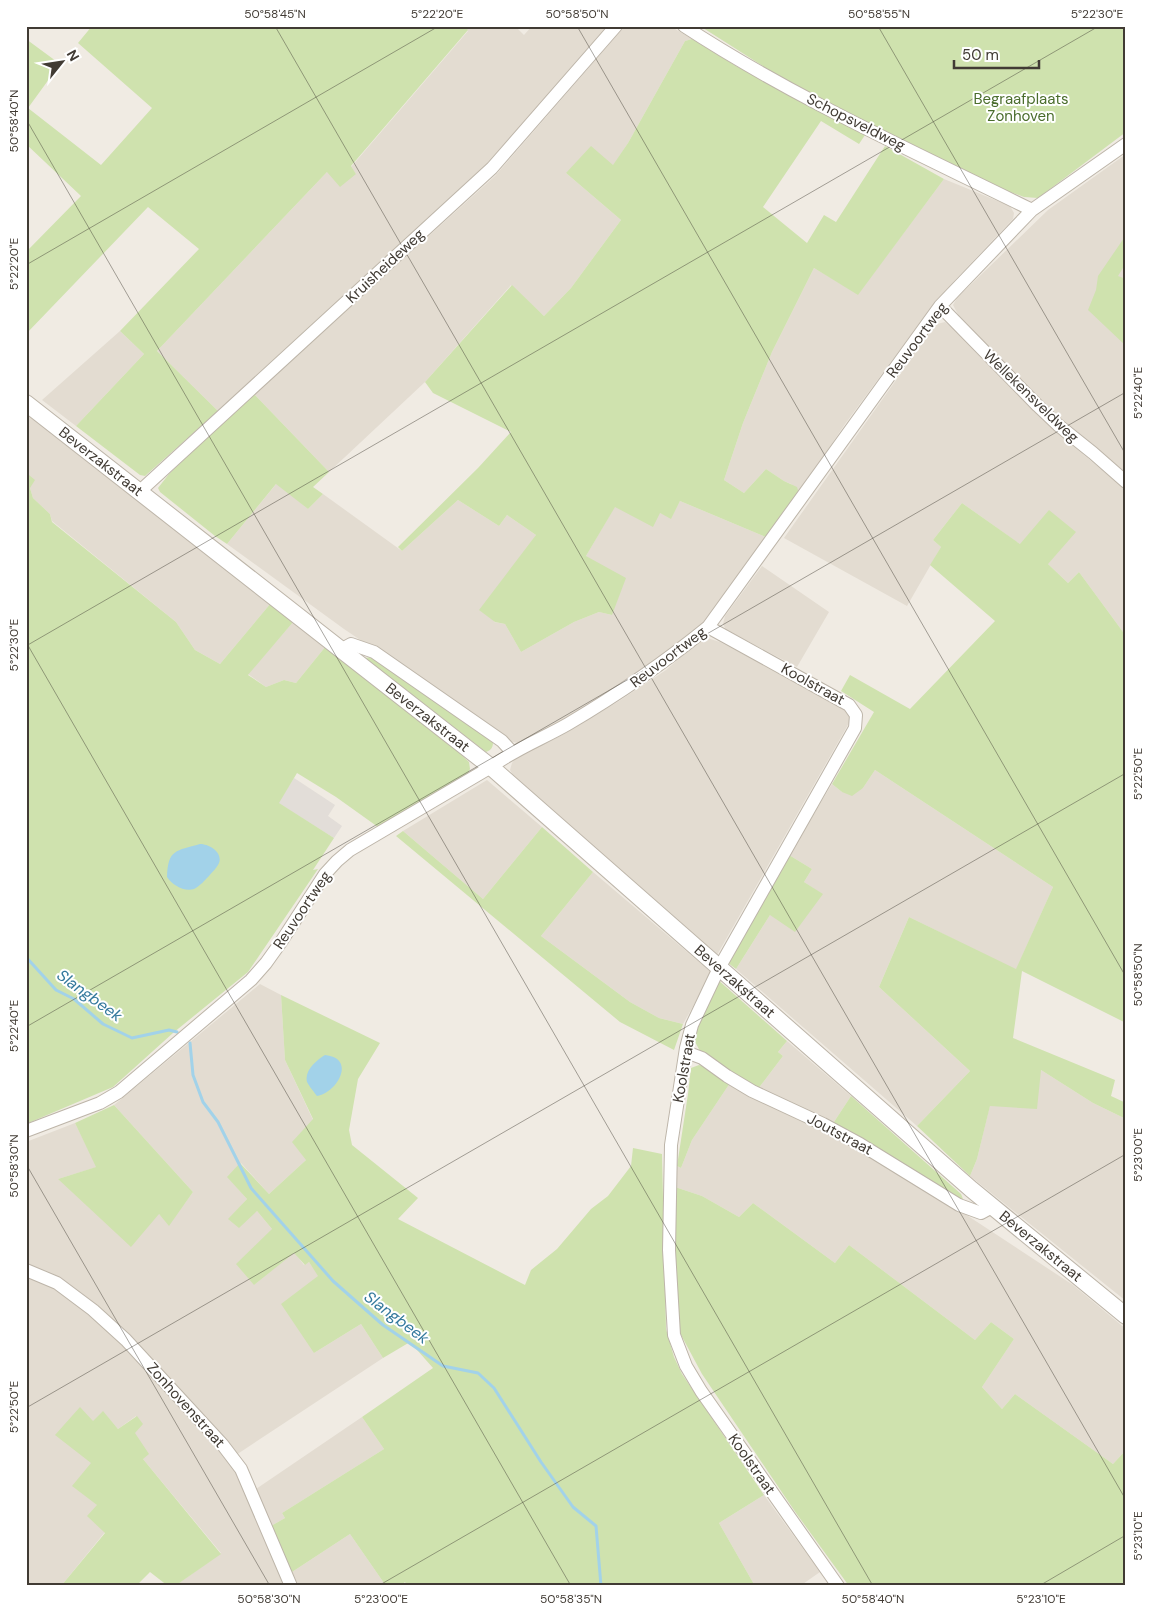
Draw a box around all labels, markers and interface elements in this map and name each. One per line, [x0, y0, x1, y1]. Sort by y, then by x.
text: 50°58'45"N [244, 6, 306, 22]
text: 5°22'20"E [411, 6, 463, 22]
text: 50°58'50"N [545, 6, 609, 22]
text: 50°58'55"N [848, 6, 910, 22]
text: 5°22'30"E [1071, 6, 1124, 22]
north arrow [38, 38, 88, 88]
scale bar [954, 38, 1040, 70]
text: 50 m [962, 45, 999, 65]
text: N [63, 47, 84, 64]
street label: Schopsveldweg [803, 89, 909, 155]
park label: Begraafplaats Zonhoven [973, 89, 1069, 126]
text: 50°58'40"N [6, 90, 22, 152]
street label: Kruisheideweg [341, 224, 429, 308]
text: 5°22'20"E [6, 238, 22, 290]
street label: Reuvoortweg [882, 298, 952, 382]
street label: Wellekensveldweg [979, 345, 1083, 447]
text: 5°22'40"E [1130, 367, 1146, 419]
street label: Beverzakstraat [55, 422, 147, 501]
text: 5°22'30"E [6, 618, 22, 671]
street label: Reuvoortweg [626, 622, 710, 692]
street label: Koolstraat [778, 658, 849, 710]
street label: Beverzakstraat [381, 678, 474, 757]
text: 5°22'50"E [1130, 747, 1146, 800]
street label: Reuvoortweg [268, 867, 336, 953]
street label: Beverzakstraat [690, 940, 780, 1022]
text: 50°58'50"N [1130, 943, 1146, 1007]
water label: Slangbeek [53, 965, 127, 1027]
text: 5°22'40"E [6, 1000, 22, 1052]
street label: Koolstraat [668, 1032, 700, 1104]
street label: Joutstraat [804, 1108, 876, 1160]
text: 5°23'00"E [1130, 1128, 1146, 1182]
text: 50°58'30"N [6, 1134, 22, 1198]
street label: Beverzakstraat [995, 1206, 1087, 1286]
water label: Slangbeek [360, 1286, 434, 1349]
street label: Zonhovenstraat [142, 1358, 230, 1452]
text: 5°22'50"E [6, 1380, 22, 1433]
street label: Koolstraat [724, 1430, 780, 1499]
text: 5°23'10"E [1130, 1511, 1146, 1561]
text: 50°58'30"N [237, 1591, 301, 1607]
text: 5°23'00"E [354, 1591, 408, 1607]
text: 50°58'35"N [540, 1591, 602, 1607]
text: 50°58'40"N [842, 1591, 904, 1607]
text: 5°23'10"E [1016, 1591, 1066, 1607]

